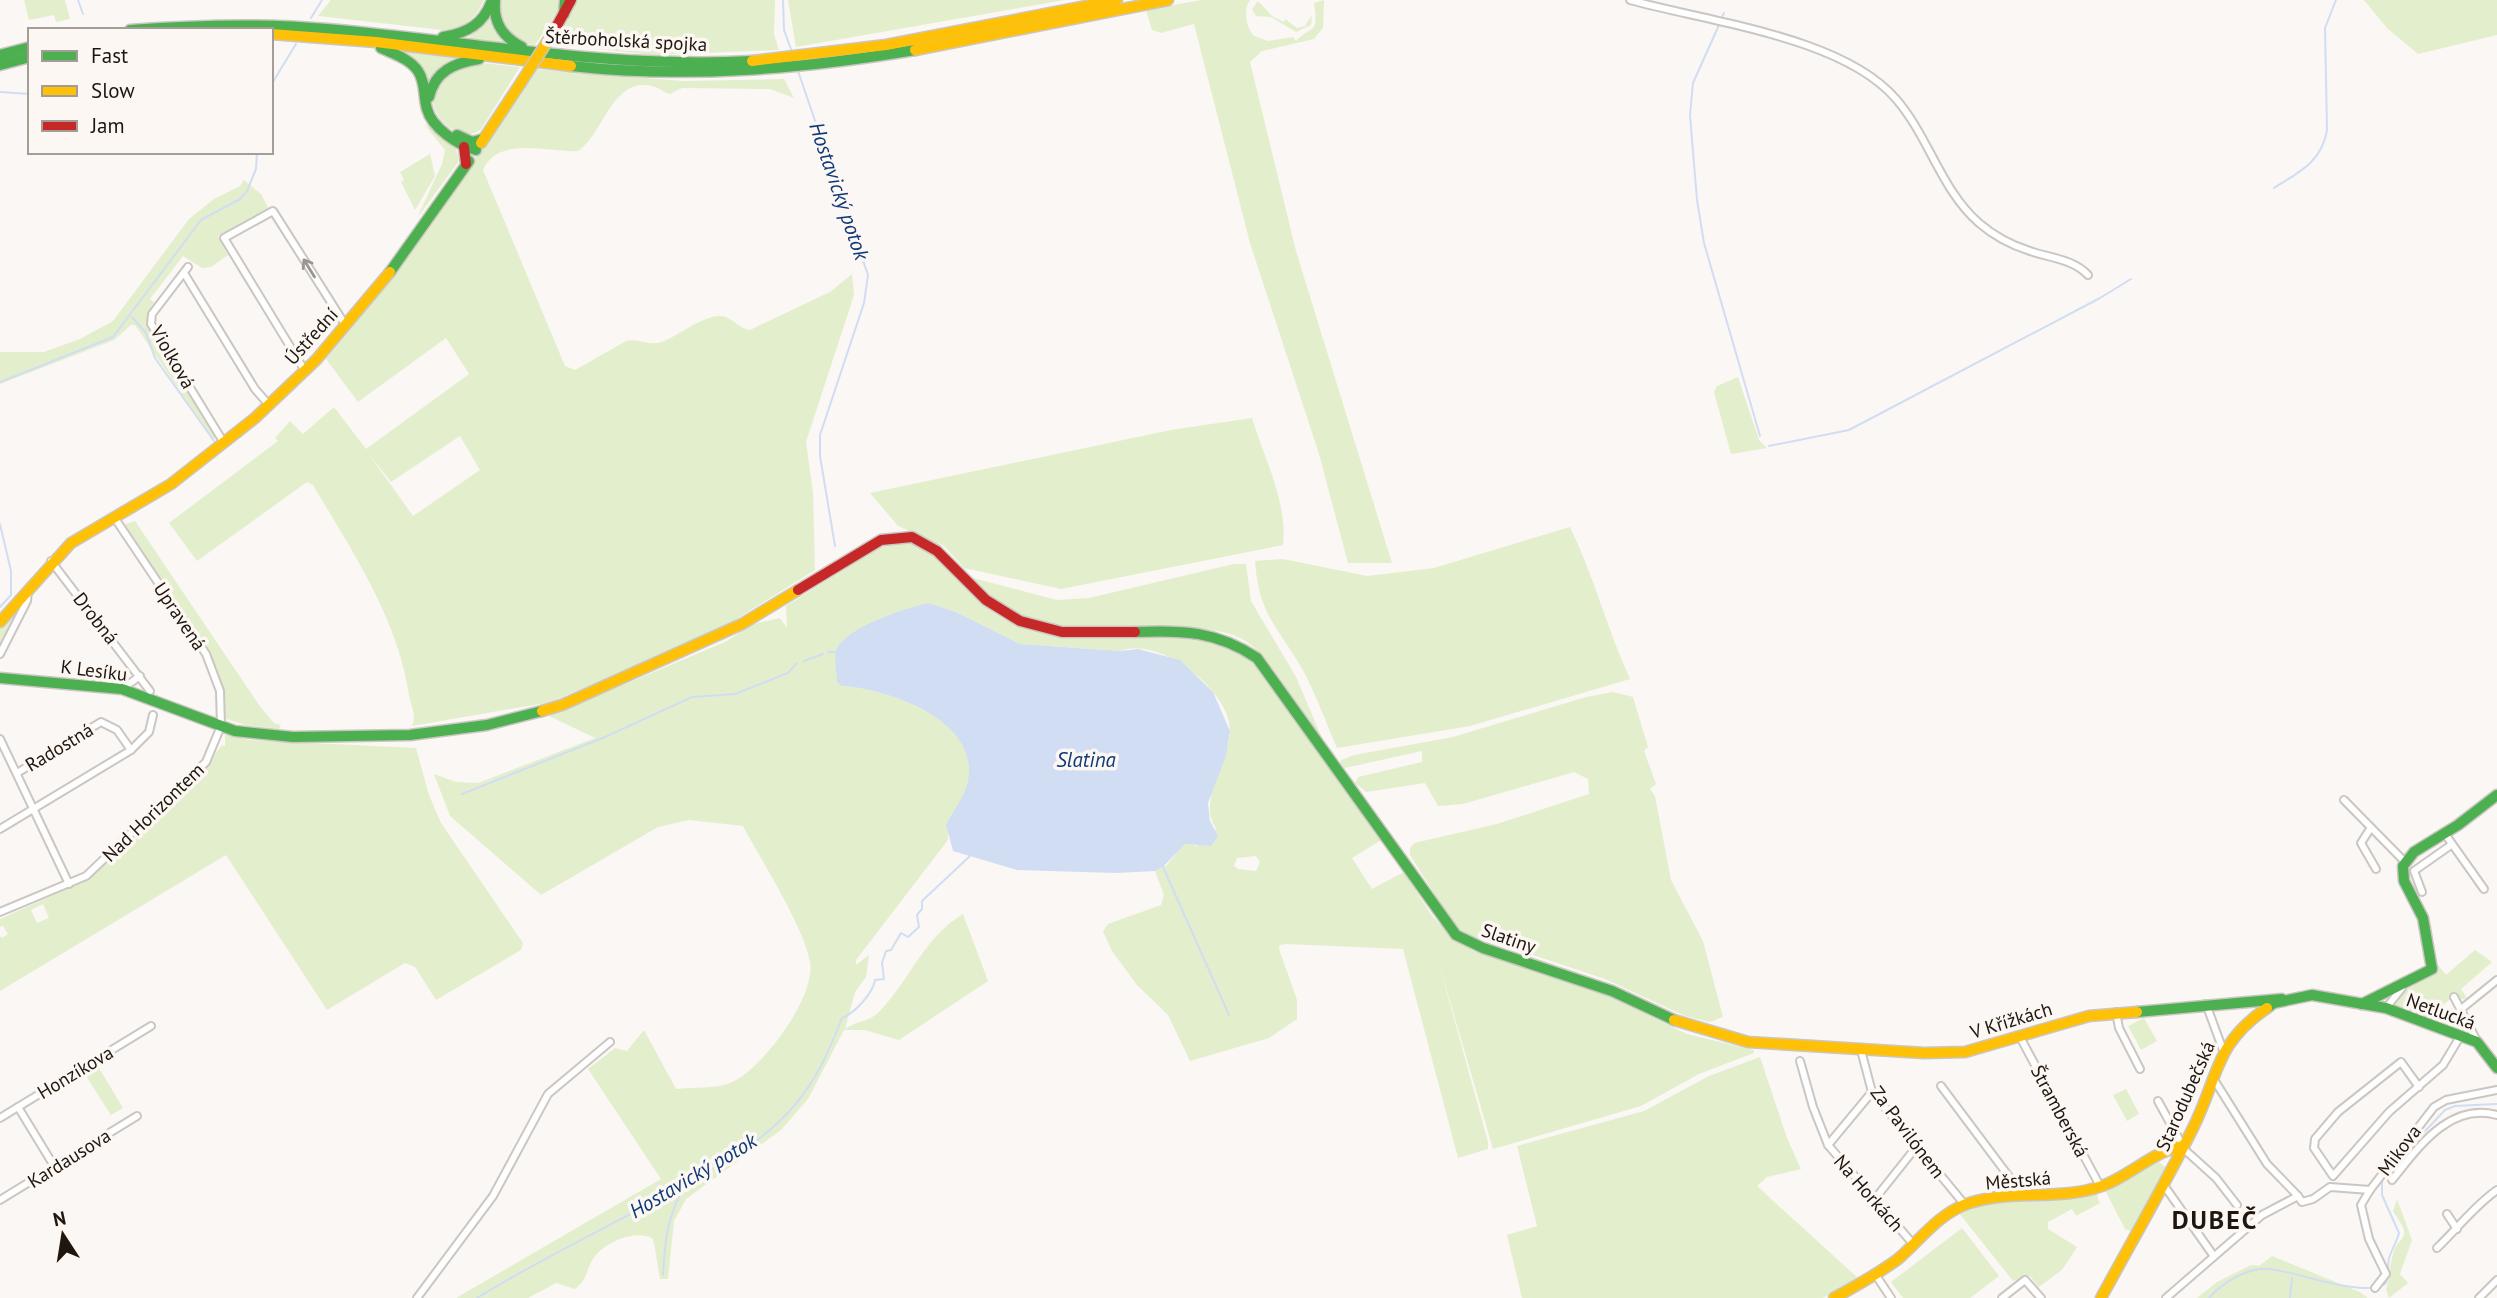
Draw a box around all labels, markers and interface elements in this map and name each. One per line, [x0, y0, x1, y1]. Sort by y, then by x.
street label: Štěrboholská spojka [544, 24, 708, 56]
legend [28, 28, 273, 154]
text: Fast [91, 42, 128, 69]
text: Slow [91, 77, 135, 104]
text: Jam [90, 112, 125, 139]
water label: Hostavický potok [803, 118, 876, 265]
one-way arrow [302, 259, 316, 279]
street label: Ústřední [279, 302, 343, 370]
street label: Violková [145, 320, 201, 393]
street label: Upravená [149, 577, 211, 655]
street label: Drobná [68, 587, 124, 649]
street label: K Lesíku [59, 654, 129, 686]
street label: Radostná [21, 717, 97, 777]
water label: Slatina [1056, 746, 1117, 773]
street label: Nad Horizontem [97, 757, 209, 867]
street label: Slatiny [1479, 918, 1539, 958]
street label: Netlucká [2403, 987, 2479, 1035]
street label: V Křížkách [1966, 996, 2055, 1044]
street label: Starodubečská [2150, 1037, 2220, 1155]
street label: Honzíkova [33, 1040, 117, 1104]
street label: Štramberská [2026, 1061, 2094, 1161]
street label: Za Pavilónem [1866, 1081, 1950, 1183]
street label: Mikova [2372, 1120, 2426, 1180]
street label: Kardausova [23, 1123, 115, 1193]
water label: Hostavický potok [624, 1126, 763, 1224]
street label: Na Horkách [1829, 1150, 1909, 1236]
street label: Městská [1984, 1165, 2052, 1195]
north arrow [28, 1200, 98, 1270]
district label: DUBEČ [2172, 1203, 2258, 1236]
text: N [51, 1205, 68, 1231]

